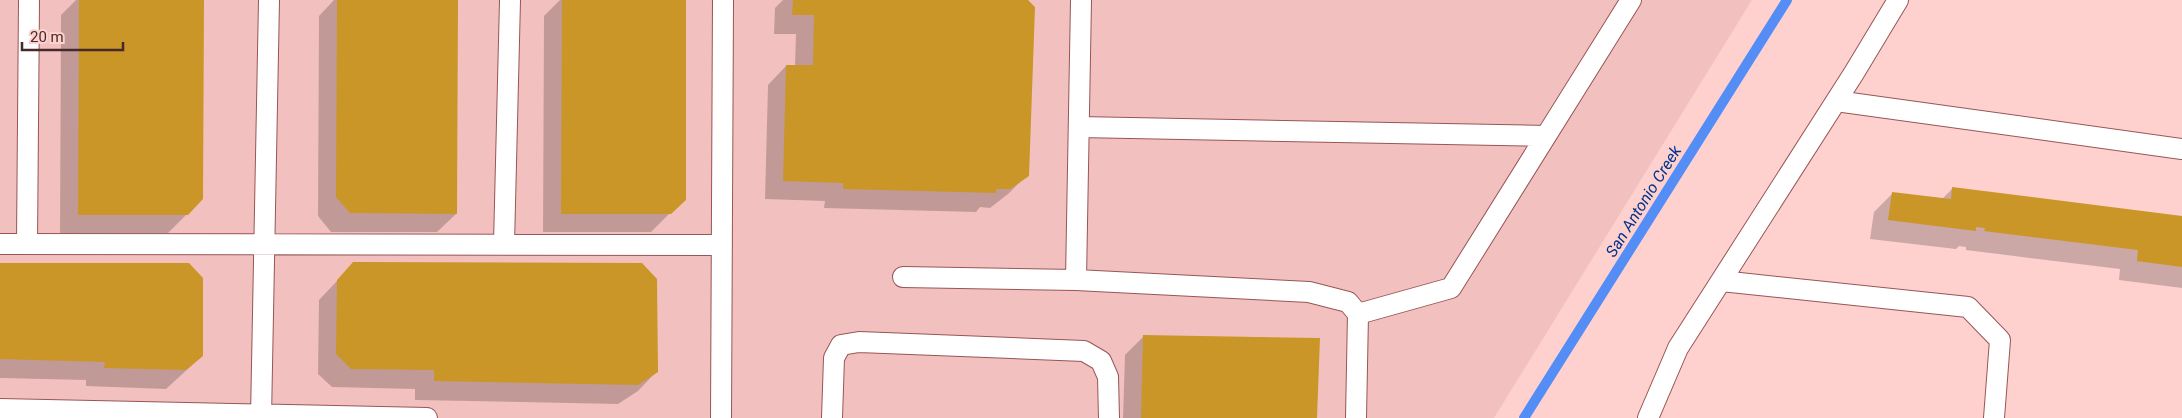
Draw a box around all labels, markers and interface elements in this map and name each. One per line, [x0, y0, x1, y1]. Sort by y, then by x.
scale bar [22, 20, 124, 52]
text: 20 m [30, 28, 64, 46]
water label: San Antonio Creek [1602, 141, 1686, 260]

